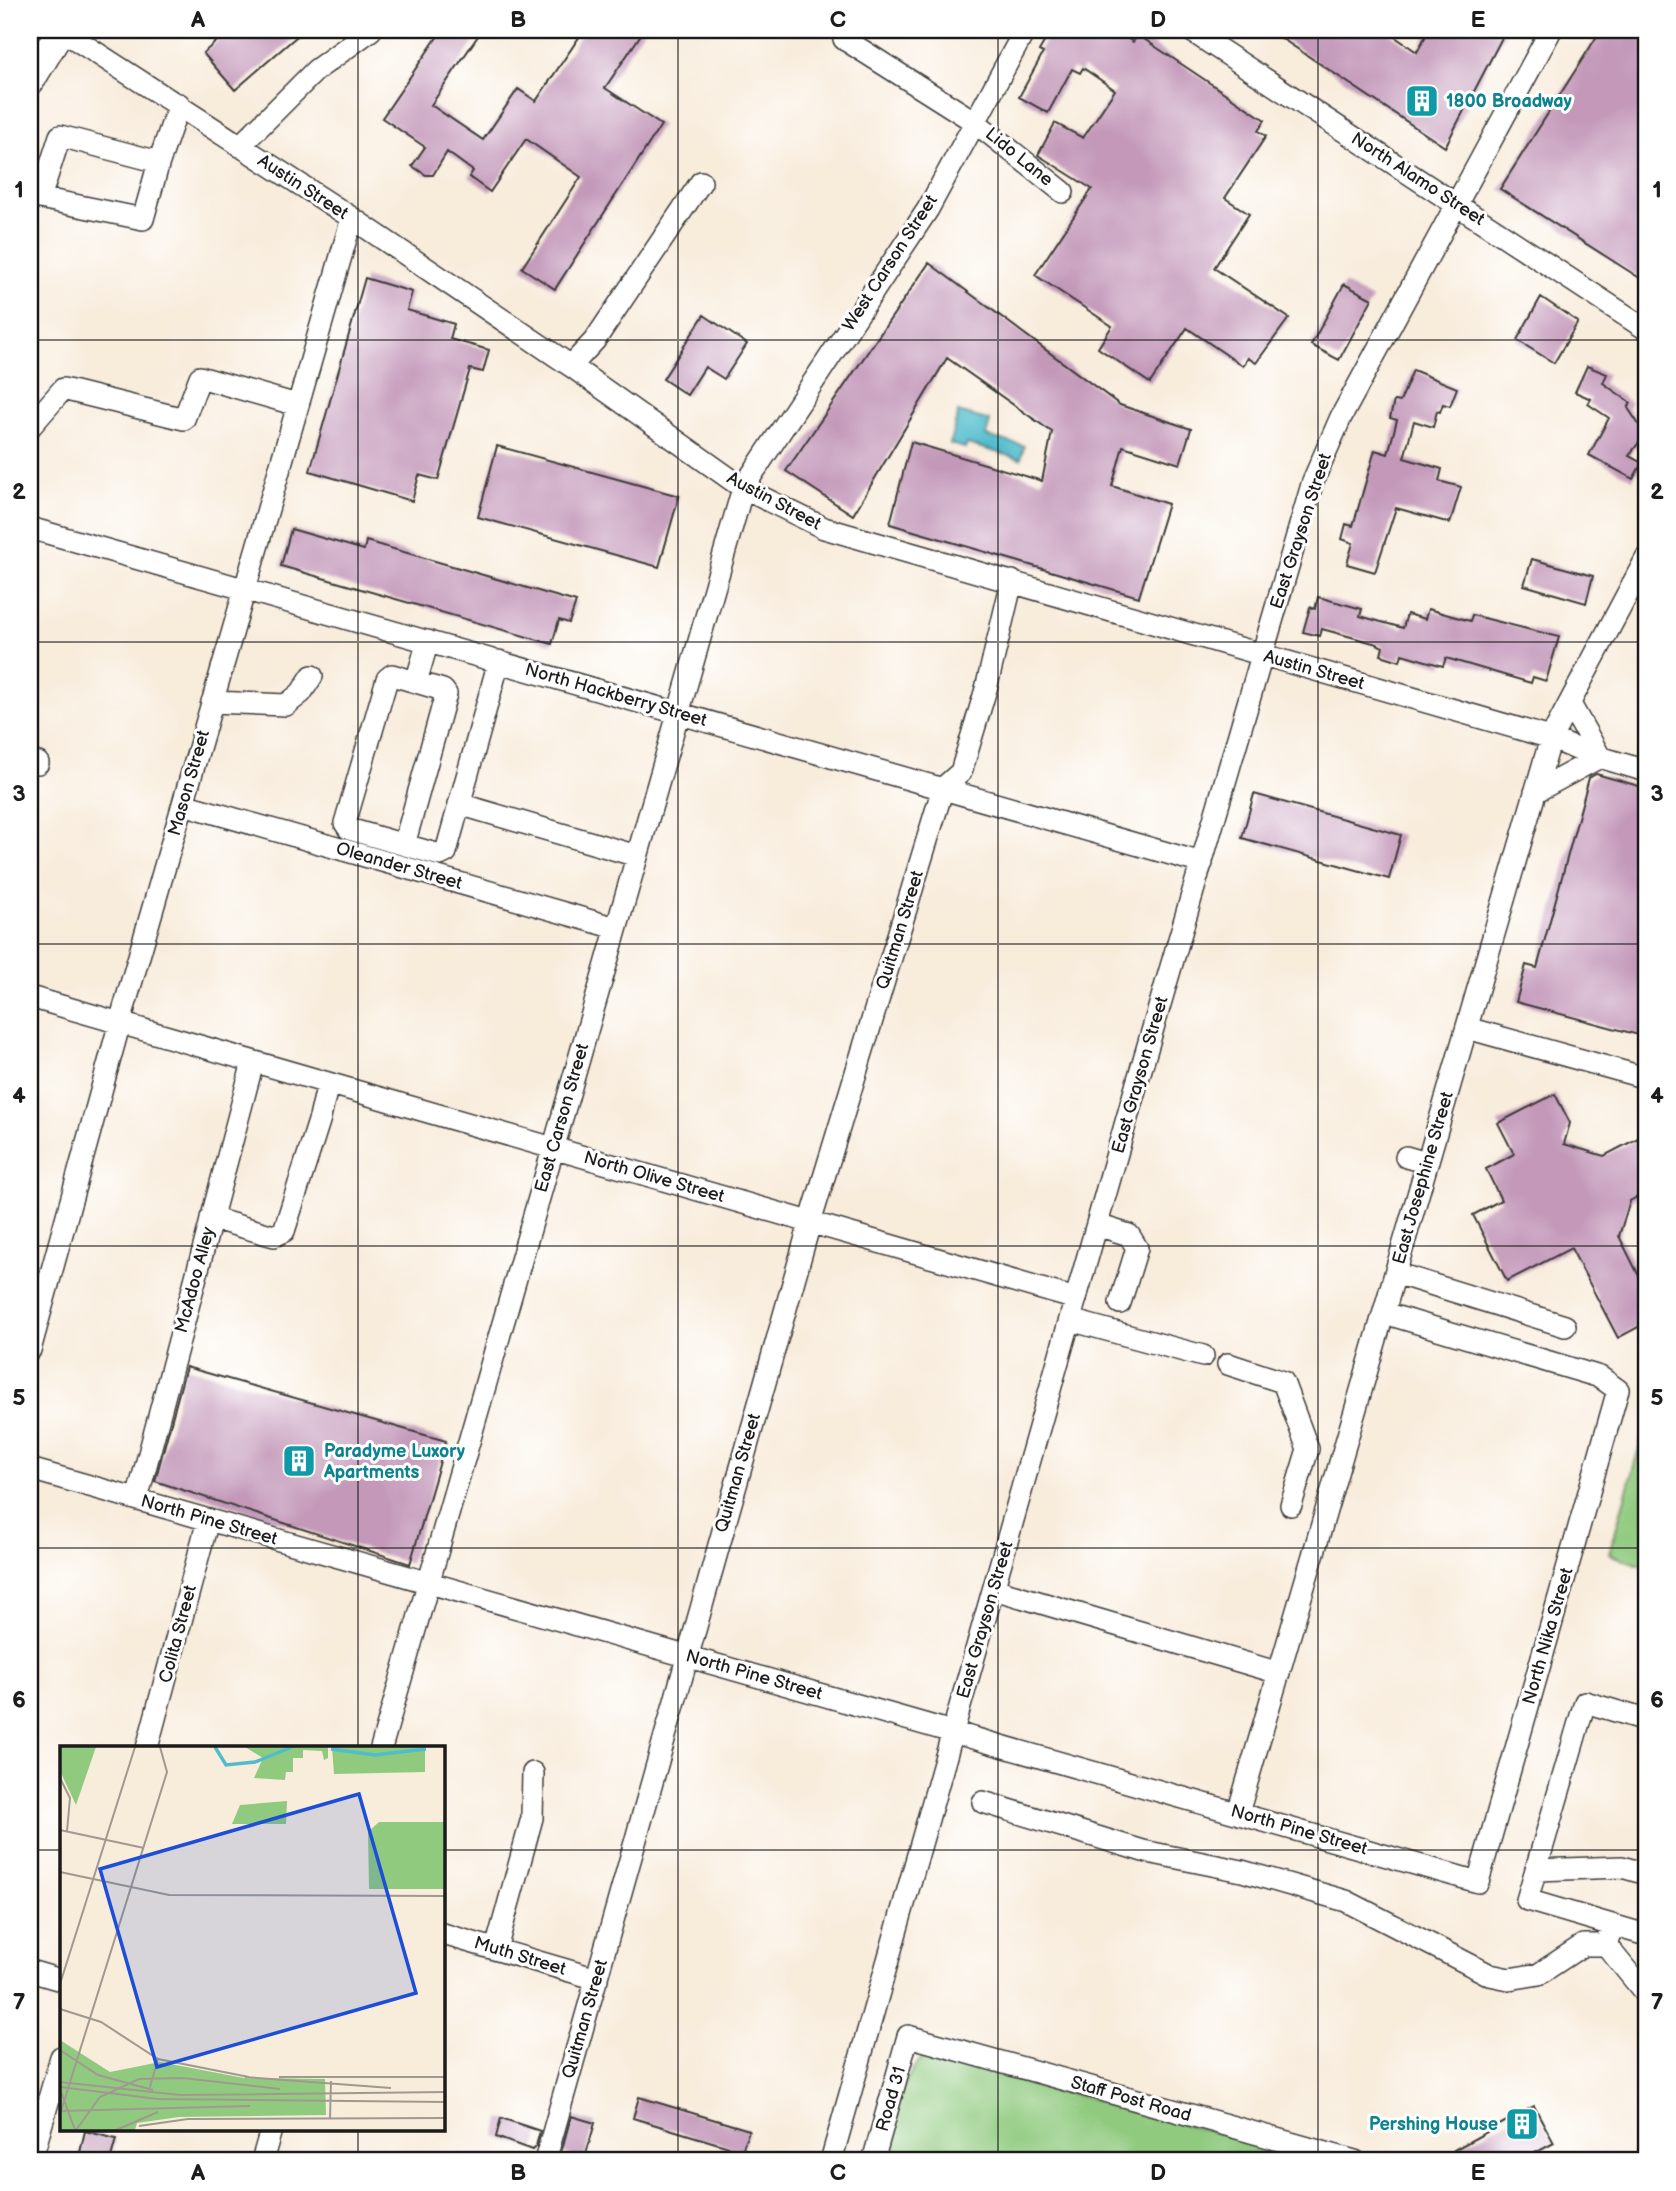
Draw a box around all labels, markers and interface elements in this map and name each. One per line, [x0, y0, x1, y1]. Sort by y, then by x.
text: A [190, 6, 206, 34]
text: B [510, 6, 526, 34]
text: C [830, 6, 846, 34]
text: D [1150, 6, 1166, 34]
text: E [1471, 6, 1486, 34]
building icon: 1800 Broadway [1403, 82, 1441, 120]
place label: 1800 Broadway [1446, 91, 1573, 112]
street label: Lido Lane [981, 123, 1057, 191]
street label: North Alamo Street [1347, 128, 1489, 230]
street label: Austin Street [254, 150, 353, 224]
text: 1 [14, 176, 24, 204]
text: 1 [1652, 176, 1662, 204]
street label: West Carson Street [838, 191, 942, 335]
street label: East Grayson Street [1266, 450, 1336, 611]
street label: Austin Street [723, 467, 825, 535]
text: 2 [12, 478, 26, 506]
text: 2 [1650, 478, 1664, 506]
street label: Austin Street [1261, 646, 1367, 694]
street label: North Hackberry Street [523, 659, 710, 731]
street label: Mason Street [164, 727, 214, 838]
text: 3 [12, 780, 26, 808]
text: 3 [1650, 780, 1664, 808]
street label: Oleander Street [334, 838, 465, 894]
street label: Quitman Street [872, 868, 928, 992]
street label: East Grayson Street [1108, 994, 1173, 1156]
street label: East Carson Street [531, 1041, 593, 1195]
text: 4 [12, 1082, 26, 1110]
text: 4 [1650, 1082, 1664, 1110]
street label: East Josephine Street [1388, 1089, 1458, 1267]
street label: North Olive Street [581, 1147, 727, 1207]
street label: McAdoo Alley [171, 1224, 219, 1335]
text: 5 [12, 1384, 26, 1412]
text: 5 [1650, 1384, 1664, 1412]
street label: Quitman Street [711, 1411, 765, 1535]
place label: Paradyme Luxory Apartments [323, 1441, 466, 1483]
building icon: Paradyme Luxory Apartments [280, 1442, 318, 1480]
street label: North Pine Street [138, 1490, 280, 1550]
street label: East Grayson Street [953, 1539, 1018, 1701]
street label: North Nika Street [1518, 1565, 1578, 1707]
street label: Colita Street [155, 1582, 201, 1685]
street label: North Pine Street [683, 1645, 825, 1705]
text: 6 [12, 1686, 26, 1714]
text: 6 [1650, 1686, 1664, 1714]
inset map [60, 1746, 444, 2132]
street label: North Pine Street [1228, 1800, 1370, 1860]
street label: Muth Street [472, 1932, 569, 1980]
street label: Quitman Street [558, 1957, 612, 2081]
text: 7 [13, 1988, 26, 2016]
text: 7 [1651, 1988, 1664, 2016]
street label: Road 31 [872, 2064, 910, 2134]
street label: Staff Post Road [1068, 2072, 1194, 2126]
building icon: Pershing House [1503, 2105, 1541, 2143]
place label: Pershing House [1369, 2114, 1498, 2135]
text: A [190, 2159, 206, 2187]
text: B [510, 2159, 526, 2187]
text: C [830, 2159, 846, 2187]
text: D [1150, 2159, 1166, 2187]
text: E [1471, 2159, 1486, 2187]

